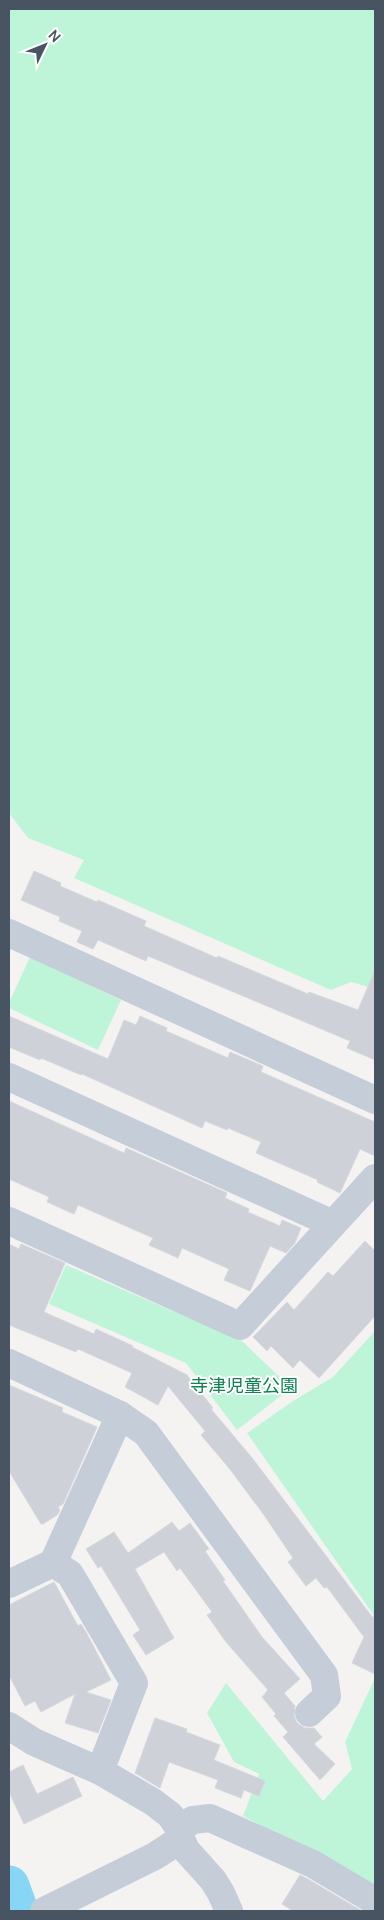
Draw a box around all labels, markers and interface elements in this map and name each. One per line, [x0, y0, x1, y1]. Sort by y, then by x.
north arrow [20, 20, 70, 70]
text: N [44, 26, 65, 46]
park label: 寺津児童公園 [190, 1373, 298, 1397]

